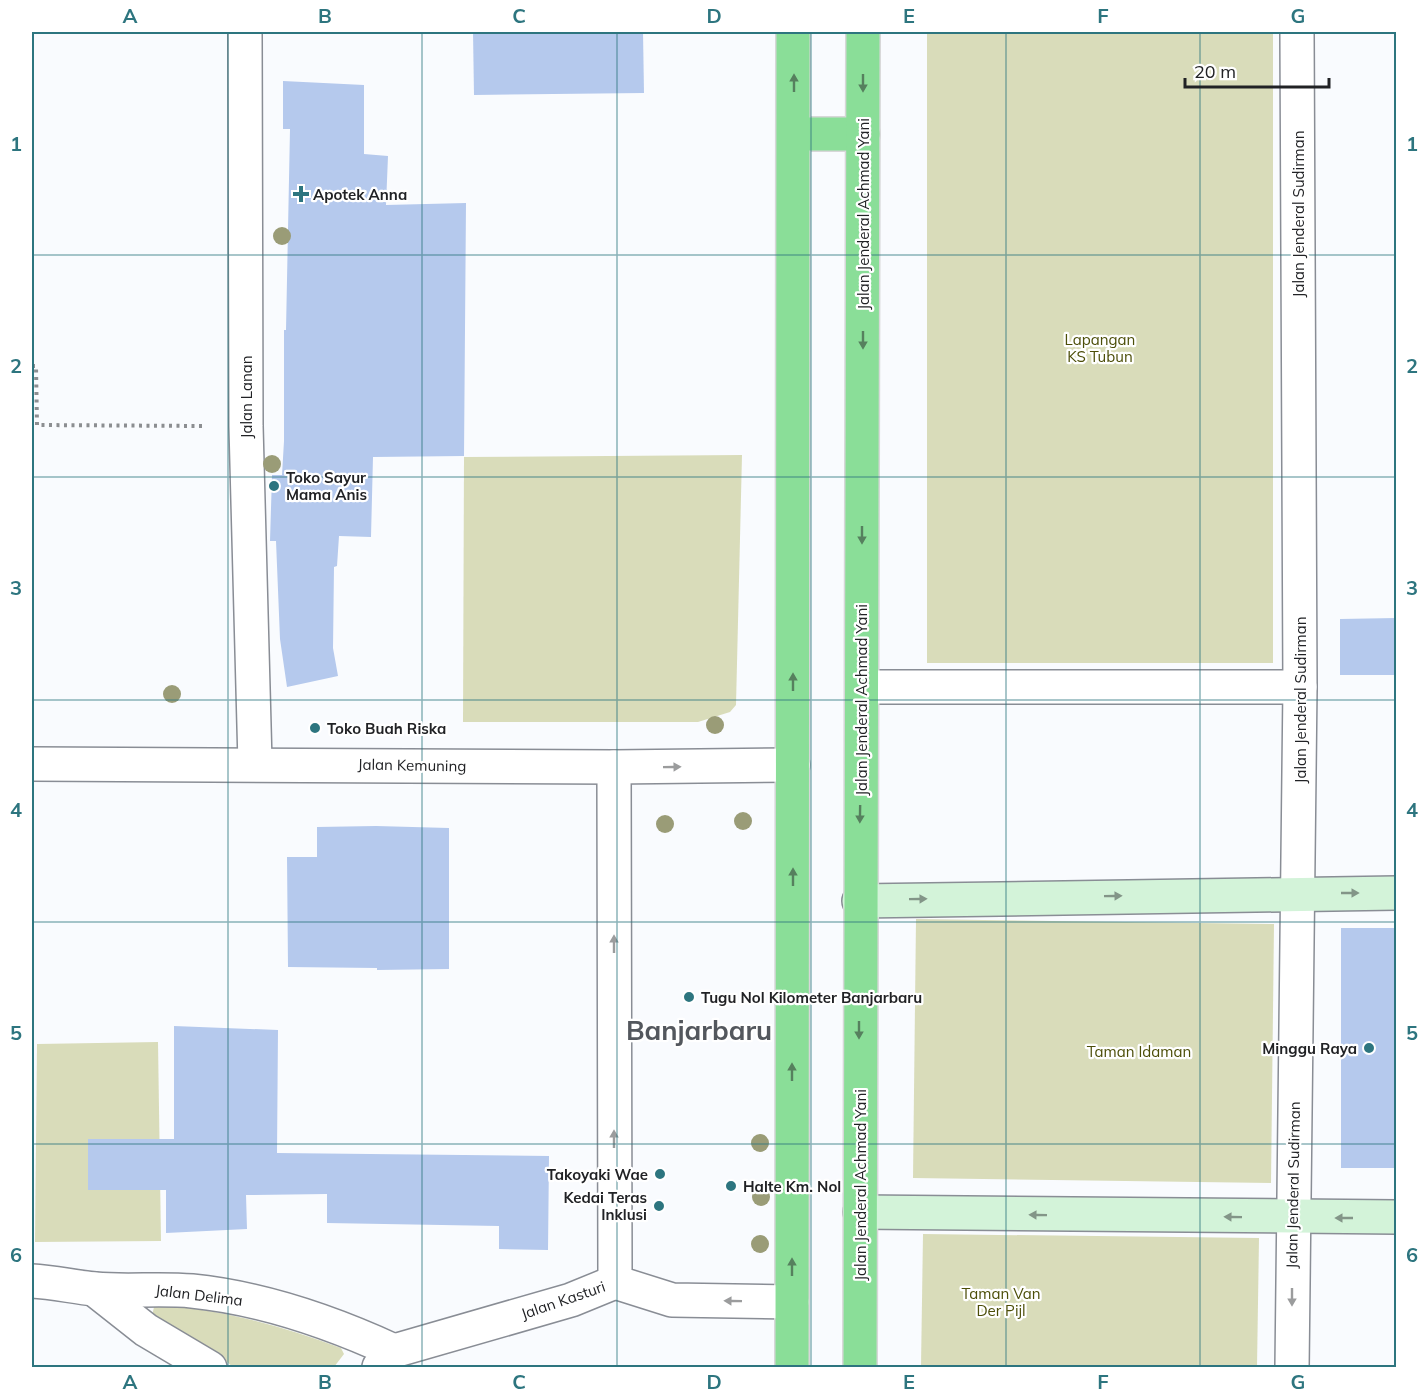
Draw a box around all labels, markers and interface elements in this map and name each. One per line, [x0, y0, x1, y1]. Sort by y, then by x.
text: A [123, 3, 138, 28]
text: B [318, 3, 332, 28]
text: C [512, 3, 526, 28]
text: D [706, 3, 722, 28]
text: E [903, 3, 915, 28]
text: F [1097, 3, 1109, 28]
text: G [1291, 3, 1305, 28]
scale bar [1185, 51, 1329, 89]
text: 20 m [1194, 60, 1236, 83]
one-way arrow [789, 73, 799, 92]
one-way arrow [858, 73, 868, 92]
street label: Jalan Jenderal Achmad Yani [854, 118, 873, 310]
street label: Jalan Jenderal Sudirman [1289, 130, 1308, 298]
text: 1 [10, 131, 22, 156]
text: 1 [1406, 131, 1418, 156]
place label: Apotek Anna [313, 185, 407, 204]
marker: Apotek Anna [294, 187, 308, 201]
one-way arrow [858, 330, 868, 349]
park label: Lapangan KS Tubun [1065, 330, 1135, 366]
text: 2 [10, 353, 22, 378]
text: 2 [1406, 353, 1418, 378]
street label: Jalan Lanan [237, 356, 256, 438]
place label: Toko Sayur Mama Anis [286, 468, 367, 504]
marker: Toko Sayur Mama Anis [267, 479, 281, 493]
one-way arrow [857, 525, 867, 544]
text: 3 [10, 575, 22, 600]
text: 3 [1406, 575, 1418, 600]
street label: Jalan Jenderal Achmad Yani [852, 604, 871, 796]
street label: Jalan Jenderal Sudirman [1291, 616, 1310, 784]
one-way arrow [788, 673, 798, 692]
place label: Toko Buah Riska [327, 719, 446, 738]
marker: Toko Buah Riska [308, 721, 322, 735]
street label: Jalan Kemuning [357, 755, 467, 775]
one-way arrow [663, 762, 682, 771]
text: 4 [10, 797, 22, 822]
text: 4 [1406, 797, 1418, 822]
one-way arrow [855, 804, 865, 823]
one-way arrow [788, 868, 798, 887]
one-way arrow [1340, 888, 1359, 898]
one-way arrow [1103, 891, 1122, 901]
one-way arrow [908, 895, 927, 904]
one-way arrow [609, 935, 619, 954]
place label: Tugu Nol Kilometer Banjarbaru [701, 988, 922, 1007]
marker: Tugu Nol Kilometer Banjarbaru [682, 990, 696, 1004]
district label: Banjarbaru [626, 1013, 772, 1047]
text: 5 [10, 1020, 22, 1045]
one-way arrow [854, 1020, 864, 1039]
text: 5 [1406, 1020, 1418, 1045]
place label: Minggu Raya [1262, 1039, 1357, 1058]
marker: Minggu Raya [1362, 1041, 1376, 1055]
park label: Taman Idaman [1087, 1042, 1191, 1061]
one-way arrow [787, 1063, 797, 1082]
street label: Jalan Jenderal Achmad Yani [851, 1089, 870, 1281]
street label: Jalan Jenderal Sudirman [1282, 1101, 1304, 1269]
one-way arrow [609, 1130, 619, 1149]
place label: Takoyaki Wae [547, 1165, 648, 1184]
marker: Takoyaki Wae [653, 1167, 667, 1181]
place label: Halte Km. Nol [743, 1177, 841, 1196]
marker: Halte Km. Nol [724, 1179, 738, 1193]
place label: Kedai Teras Inklusi [563, 1188, 647, 1224]
marker: Kedai Teras Inklusi [652, 1199, 666, 1213]
one-way arrow [1029, 1210, 1048, 1219]
one-way arrow [1224, 1212, 1243, 1222]
one-way arrow [1335, 1213, 1354, 1223]
text: 6 [10, 1242, 22, 1267]
text: 6 [1406, 1242, 1418, 1267]
one-way arrow [787, 1258, 797, 1277]
street label: Jalan Kasturi [518, 1277, 608, 1323]
street label: Jalan Delima [154, 1280, 244, 1310]
park label: Taman Van Der Pijl [961, 1284, 1041, 1320]
one-way arrow [1287, 1288, 1297, 1307]
one-way arrow [724, 1296, 743, 1306]
text: A [123, 1369, 138, 1394]
text: B [318, 1369, 332, 1394]
text: C [512, 1369, 526, 1394]
text: D [706, 1369, 722, 1394]
text: E [903, 1369, 915, 1394]
text: F [1097, 1369, 1109, 1394]
text: G [1291, 1369, 1305, 1394]

